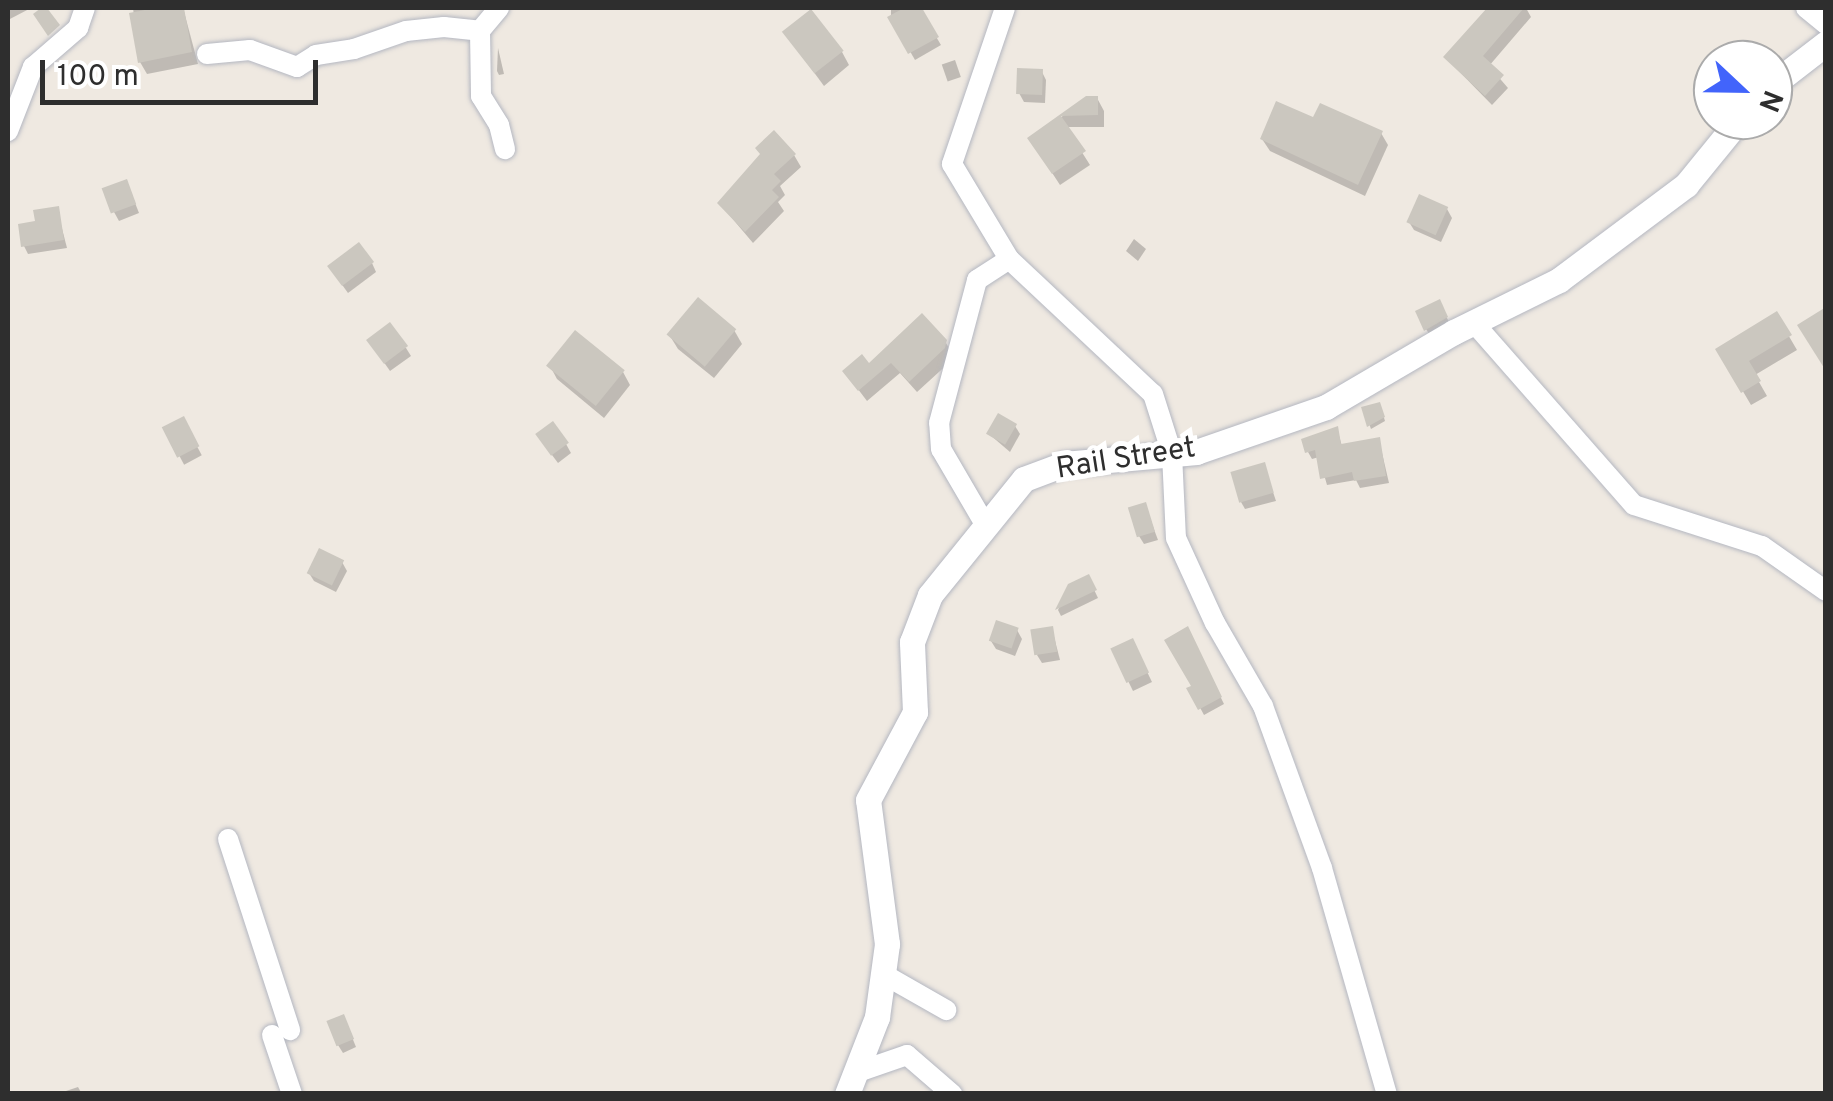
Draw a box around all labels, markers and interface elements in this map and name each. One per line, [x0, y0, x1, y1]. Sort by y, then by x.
scale bar [45, 40, 322, 102]
north arrow [1693, 40, 1793, 140]
text: 100 m [57, 59, 139, 96]
text: N [1749, 84, 1789, 117]
street label: Rail Street [1054, 431, 1198, 489]

